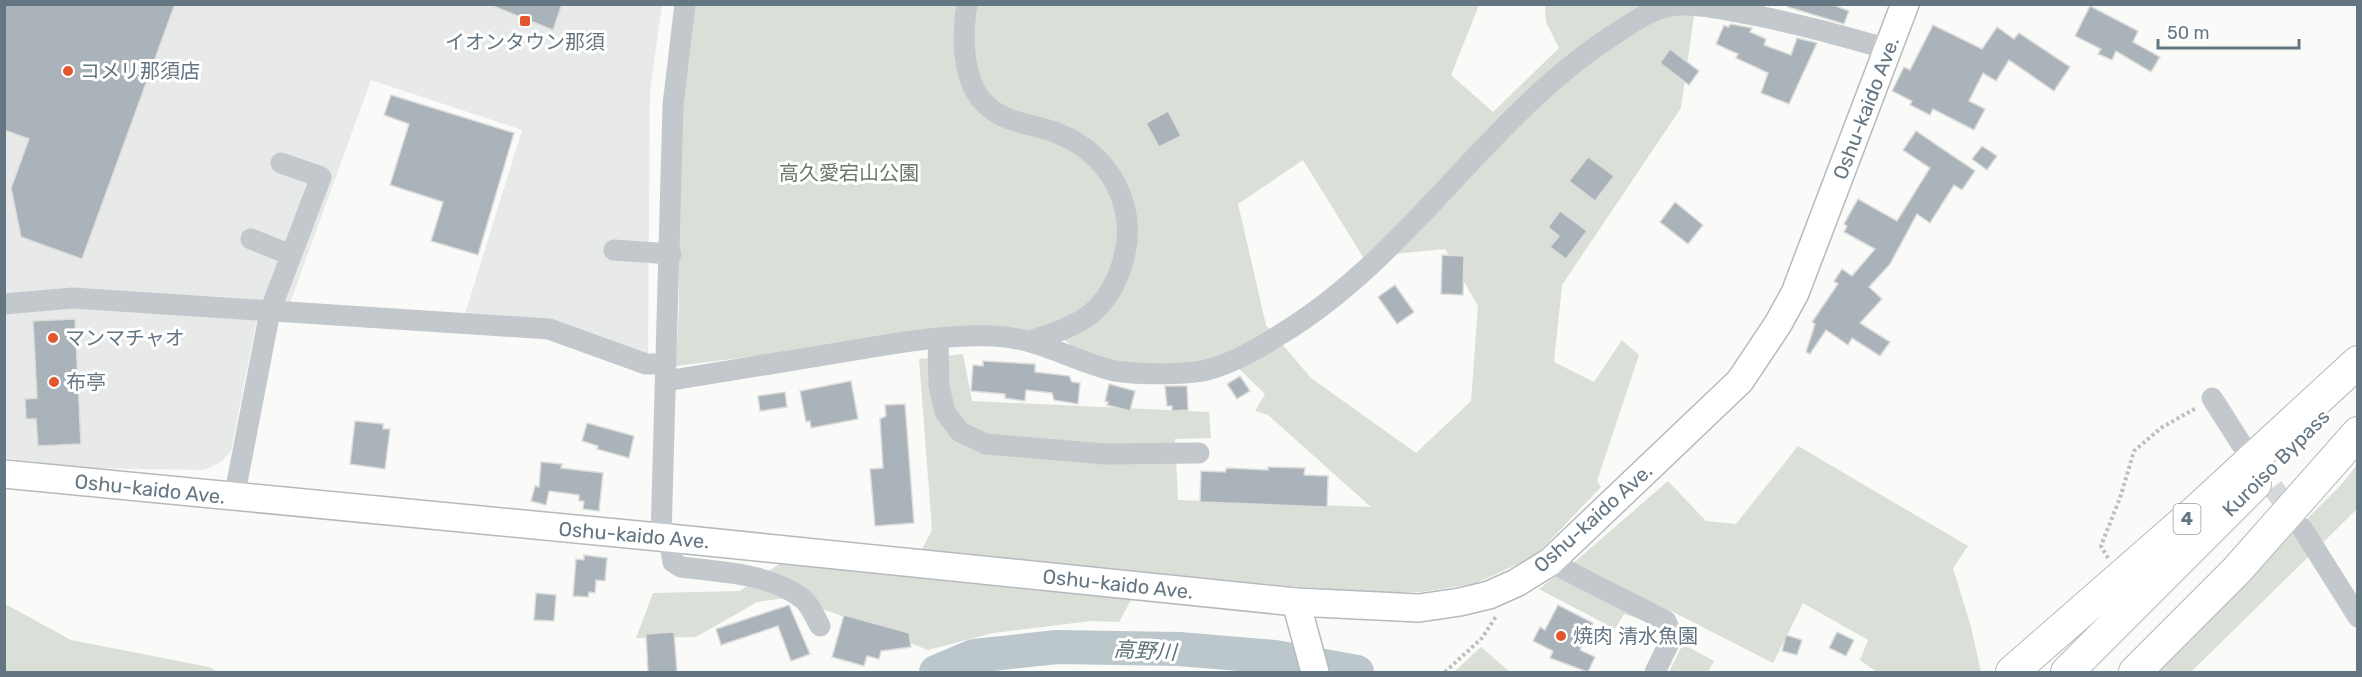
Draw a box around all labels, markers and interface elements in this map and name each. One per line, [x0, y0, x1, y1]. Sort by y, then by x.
scale bar [2158, 12, 2299, 50]
marker: イオンタウン那須 [518, 14, 532, 28]
text: 50 m [2167, 22, 2210, 44]
place label: イオンタウン那須 [445, 30, 605, 54]
street label: Oshu-kaido Ave. [1828, 33, 1904, 183]
place label: コメリ那須店 [80, 59, 200, 83]
marker: コメリ那須店 [61, 64, 75, 78]
park label: 高久愛宕山公園 [779, 161, 919, 185]
place label: マンマチャオ [65, 326, 185, 350]
marker: マンマチャオ [46, 331, 60, 345]
place label: 布亭 [66, 370, 106, 394]
marker: 布亭 [47, 375, 61, 389]
street label: Kuroiso Bypass [2217, 404, 2335, 522]
street label: Oshu-kaido Ave. [1529, 459, 1657, 577]
street label: Oshu-kaido Ave. [74, 469, 226, 509]
road number: 4 [2174, 504, 2200, 534]
street label: Oshu-kaido Ave. [558, 516, 710, 554]
street label: Oshu-kaido Ave. [1042, 564, 1194, 604]
place label: 焼肉 清水魚園 [1573, 624, 1698, 648]
marker: 焼肉 清水魚園 [1554, 629, 1568, 643]
water label: 高野川 [1113, 636, 1179, 665]

